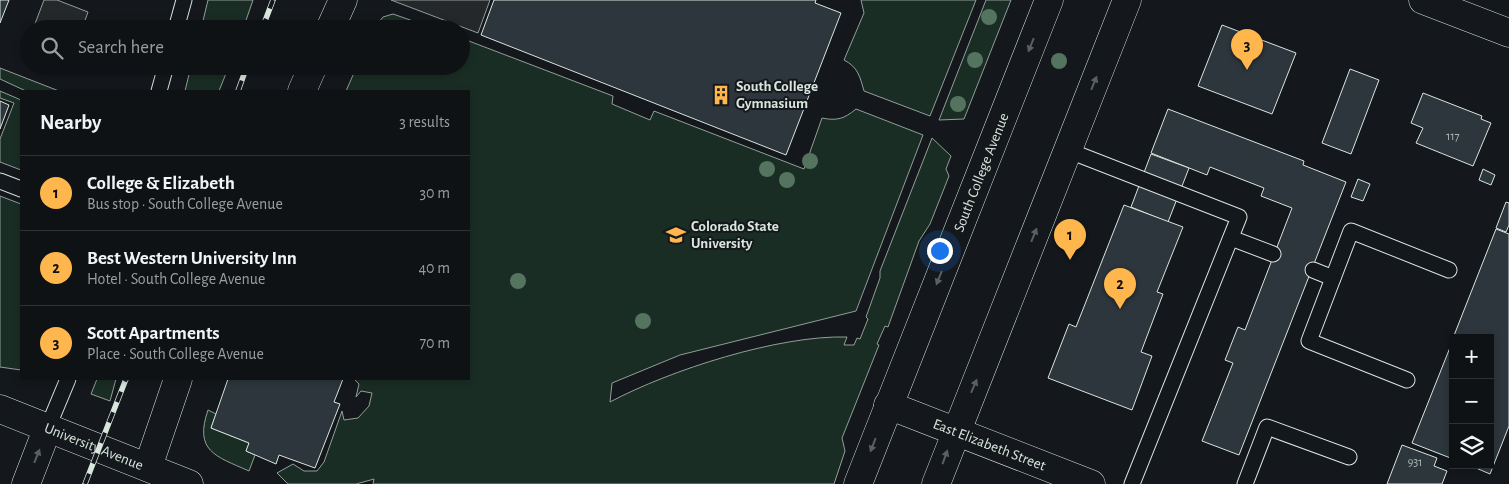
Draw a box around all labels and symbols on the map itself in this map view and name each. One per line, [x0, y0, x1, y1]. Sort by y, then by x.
pin: 3 [1231, 29, 1263, 70]
one-way arrow [1027, 38, 1035, 52]
one-way arrow [1091, 76, 1098, 91]
place label: South College Gymnasium [736, 79, 818, 111]
building icon: South College Gymnasium [710, 84, 732, 106]
street label: South College Avenue [951, 111, 1011, 234]
house number: 117 [1446, 130, 1460, 142]
place label: Colorado State University [691, 219, 779, 251]
pin: 1 [1054, 219, 1086, 260]
school or university icon: Colorado State University [665, 224, 687, 246]
one-way arrow [1031, 227, 1038, 242]
your location [927, 238, 953, 264]
pin: 2 [1104, 268, 1136, 309]
one-way arrow [935, 271, 943, 285]
one-way arrow [971, 379, 979, 393]
street label: East Elizabeth Street [931, 416, 1048, 473]
street label: University Avenue [42, 420, 146, 473]
one-way arrow [869, 438, 877, 453]
one-way arrow [33, 448, 41, 463]
one-way arrow [942, 450, 949, 465]
house number: 931 [1408, 456, 1422, 468]

